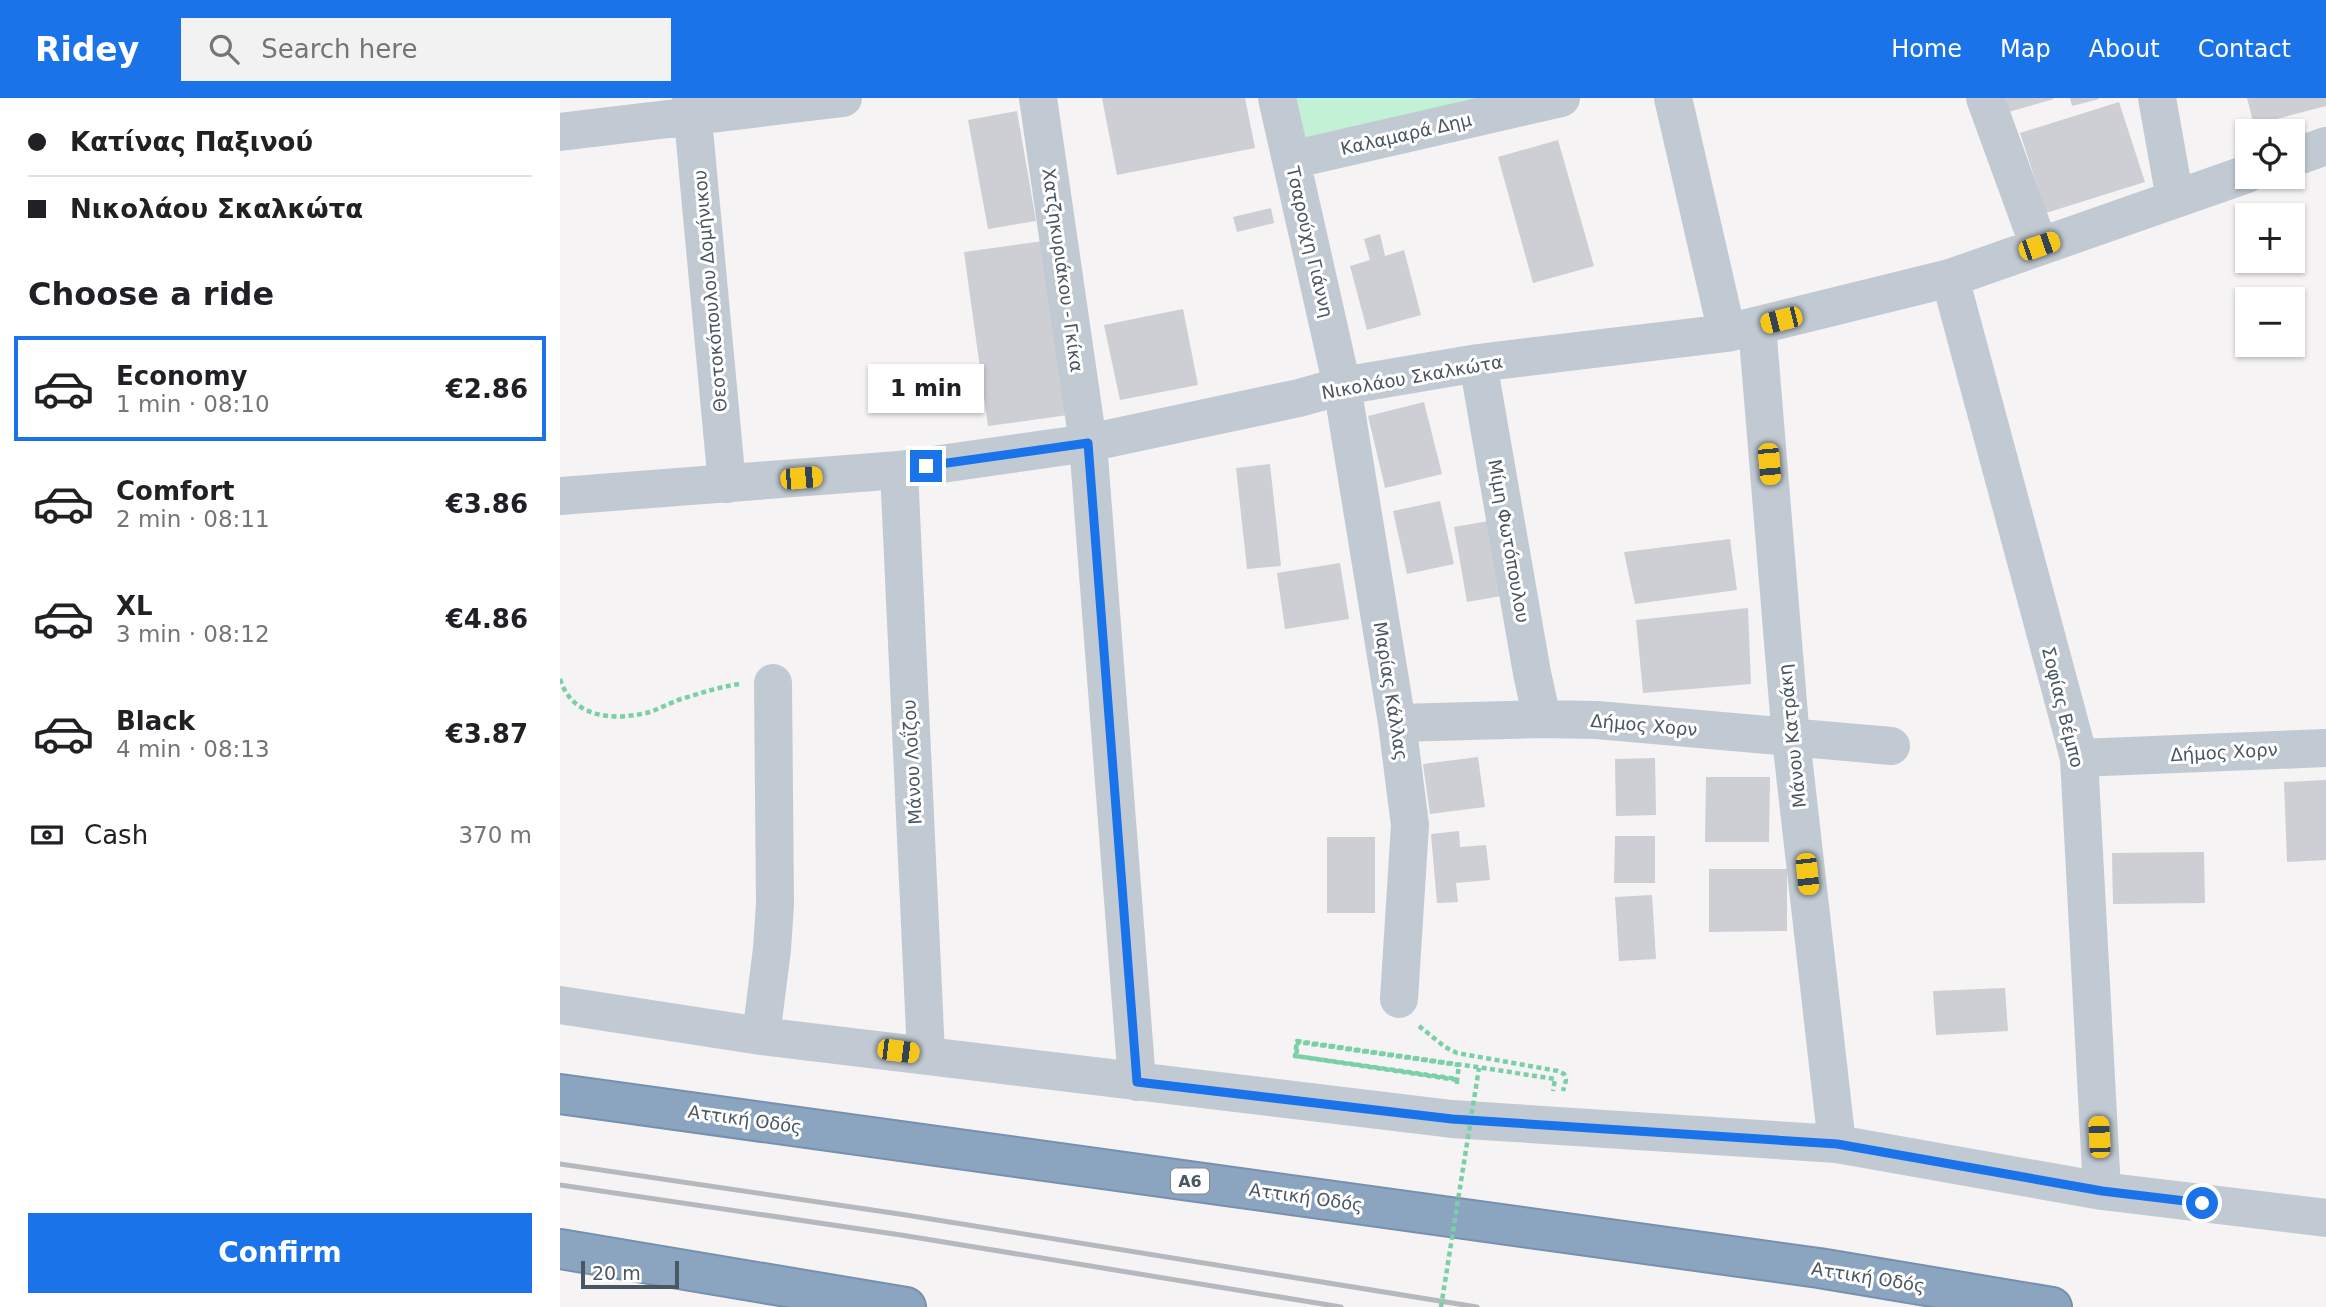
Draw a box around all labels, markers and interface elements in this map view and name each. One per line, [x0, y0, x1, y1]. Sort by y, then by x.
search box [181, 18, 671, 81]
text: Ridey [35, 30, 139, 69]
icon: search [205, 30, 243, 68]
text: Search here [261, 34, 417, 64]
text: Home [1891, 35, 1962, 63]
text: Map [2000, 35, 2051, 63]
text: About [2089, 35, 2160, 63]
text: Contact [2198, 35, 2291, 63]
street label: Καλαμαρά Δημ [1338, 109, 1474, 159]
map controls [2235, 119, 2305, 357]
button: locate [2235, 119, 2305, 189]
text: Κατίνας Παξινού [70, 127, 313, 157]
street label: Τσαρούχη Γιάννη [1282, 164, 1338, 319]
street label: Χατζηκυριάκου - Γκίκα [1038, 167, 1088, 373]
street label: Θεοτοκόπουλου Δομήνικου [689, 169, 731, 413]
text: Νικολάου Σκαλκώτα [70, 194, 363, 224]
button: + [2235, 203, 2305, 273]
car [2016, 229, 2063, 263]
text: Choose a ride [28, 275, 274, 313]
button: − [2235, 287, 2305, 357]
car [1759, 305, 1804, 335]
street label: Νικολάου Σκαλκώτα [1320, 351, 1504, 403]
icon: car [32, 357, 95, 420]
text: Economy [116, 361, 247, 391]
callout: 1 min [868, 364, 984, 414]
text: €2.86 [446, 374, 528, 404]
text: 1 min [890, 375, 962, 401]
text: 1 min · 08:10 [116, 391, 270, 417]
car [1757, 442, 1782, 486]
route end [910, 450, 942, 482]
street label: Μίμη Φωτόπουλου [1484, 458, 1534, 624]
car [780, 466, 823, 490]
icon: car [32, 472, 95, 535]
text: Comfort [116, 476, 234, 506]
text: €3.86 [446, 489, 528, 519]
text: 2 min · 08:11 [116, 506, 270, 532]
icon: car [32, 587, 95, 650]
text: XL [116, 591, 153, 621]
text: €4.86 [446, 604, 528, 634]
street label: Μαρίας Κάλλας [1370, 620, 1412, 762]
text: 3 min · 08:12 [116, 621, 270, 647]
street label: Σοφίας Βέμπο [2038, 644, 2088, 770]
street label: Μάνου Κατράκη [1774, 663, 1810, 809]
street label: Μάνου Λοΐζου [897, 699, 926, 825]
icon: car [32, 702, 95, 765]
text: Black [116, 706, 195, 736]
street label: Δήμος Χορν [1590, 710, 1698, 740]
text: €3.87 [446, 719, 528, 749]
text: 4 min · 08:13 [116, 736, 270, 762]
street label: Δήμος Χορν [2170, 739, 2278, 765]
icon: cash [28, 816, 66, 854]
text: Cash [84, 820, 148, 850]
text: 370 m [458, 822, 532, 848]
car [1795, 852, 1820, 896]
car [876, 1038, 921, 1064]
street label: Αττική Οδός [687, 1101, 803, 1137]
car [2088, 1115, 2111, 1159]
road number: Α6 [1171, 1168, 1209, 1194]
street label: Αττική Οδός [1248, 1179, 1364, 1215]
route start [2186, 1187, 2218, 1219]
button: Confirm [28, 1213, 532, 1293]
scale bar [581, 1258, 679, 1290]
street label: Αττική Οδός [1810, 1258, 1926, 1296]
text: 20 m [592, 1262, 641, 1284]

